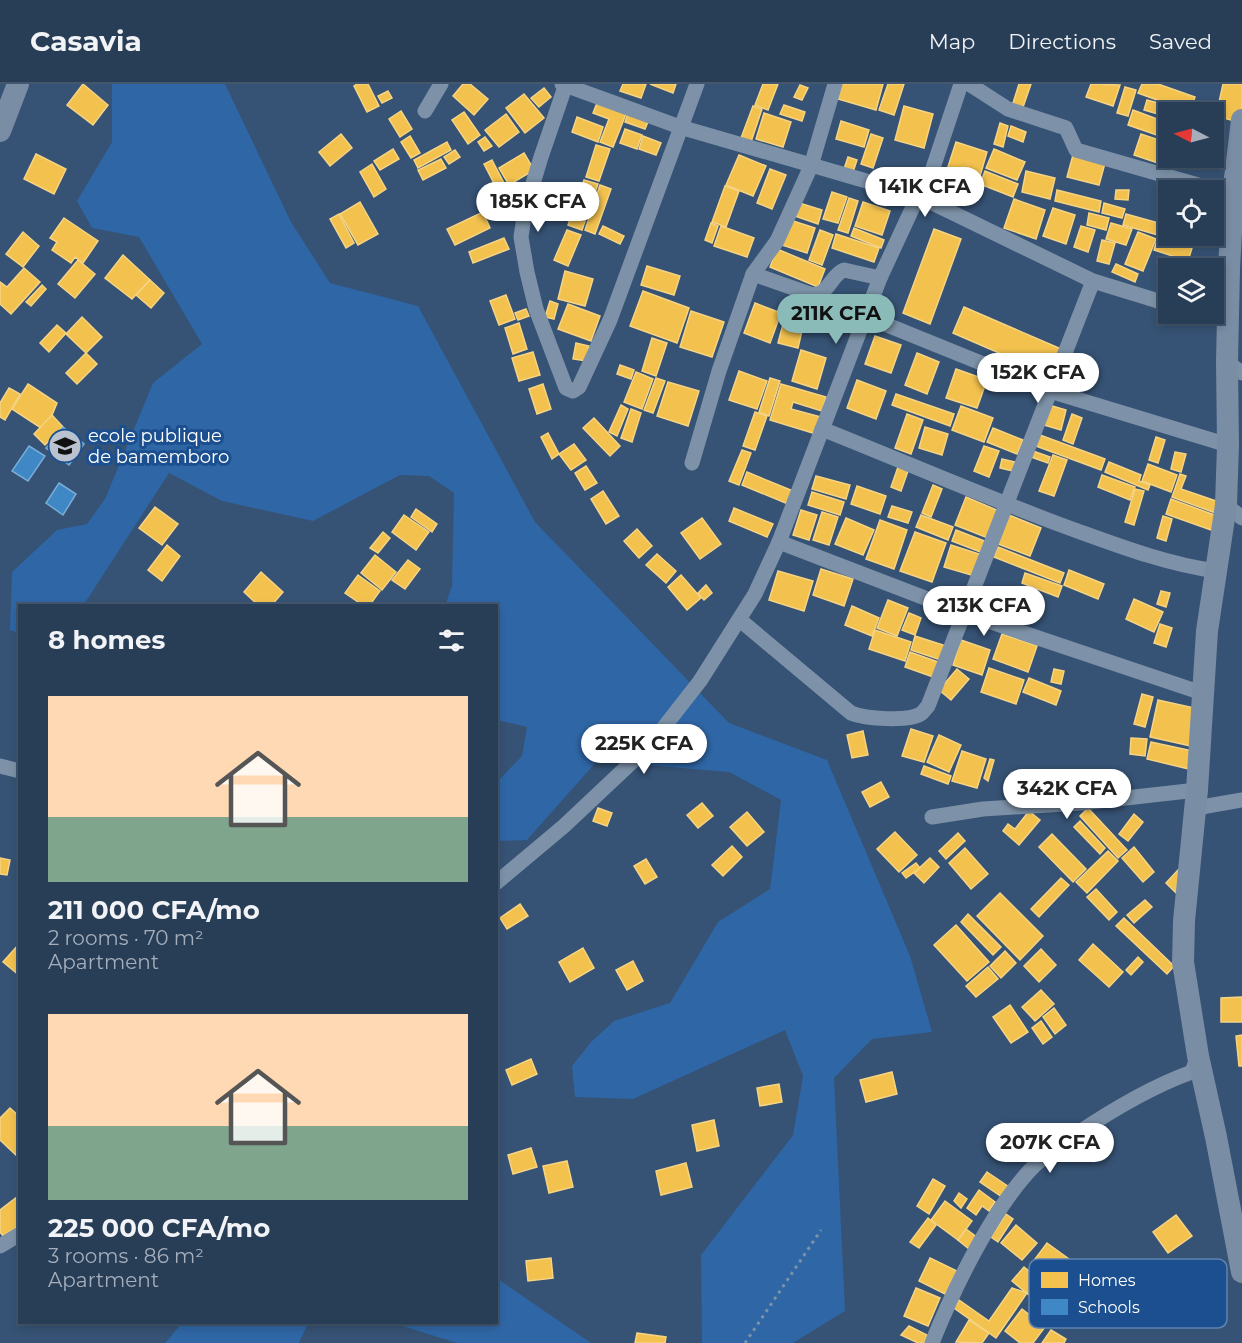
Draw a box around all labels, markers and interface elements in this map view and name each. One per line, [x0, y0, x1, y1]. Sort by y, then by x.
text: Casavia [30, 24, 142, 58]
text: Map [929, 29, 975, 54]
text: Directions [1008, 29, 1116, 54]
text: Saved [1149, 29, 1212, 54]
north arrow [1158, 102, 1224, 168]
map controls [1158, 102, 1224, 324]
pin: 141K CFA [863, 167, 987, 218]
text: 141K CFA [879, 174, 971, 198]
button: locate [1158, 180, 1224, 246]
pin: 185K CFA [476, 182, 600, 233]
text: 185K CFA [490, 189, 586, 213]
button: layers [1158, 258, 1224, 324]
pin: 211K CFA [774, 294, 898, 345]
text: 211K CFA [791, 301, 881, 325]
pin: 152K CFA [976, 353, 1100, 404]
text: 152K CFA [991, 360, 1085, 384]
place label: ecole publique de bamemboro [88, 425, 229, 468]
school or university icon: ecole publique de bamemboro [47, 428, 83, 464]
pin: 213K CFA [922, 586, 1046, 637]
text: 213K CFA [937, 593, 1031, 617]
text: 8 homes [48, 624, 165, 656]
icon: filters [435, 624, 468, 657]
pin: 225K CFA [582, 724, 706, 775]
text: 225K CFA [595, 731, 693, 755]
icon: home [204, 735, 312, 843]
pin: 342K CFA [1005, 769, 1129, 820]
text: 342K CFA [1017, 776, 1117, 800]
text: 211 000 CFA/mo [48, 894, 260, 926]
text: 2 rooms · 70 m² [48, 926, 204, 950]
text: Apartment [48, 950, 159, 974]
icon: home [204, 1053, 312, 1161]
pin: 207K CFA [988, 1123, 1112, 1174]
text: 207K CFA [1000, 1130, 1100, 1154]
text: 225 000 CFA/mo [48, 1212, 270, 1244]
text: 3 rooms · 86 m² [48, 1244, 204, 1268]
legend [1029, 1259, 1227, 1328]
text: Apartment [48, 1268, 159, 1292]
text: Homes [1078, 1271, 1136, 1290]
text: Schools [1078, 1298, 1140, 1317]

